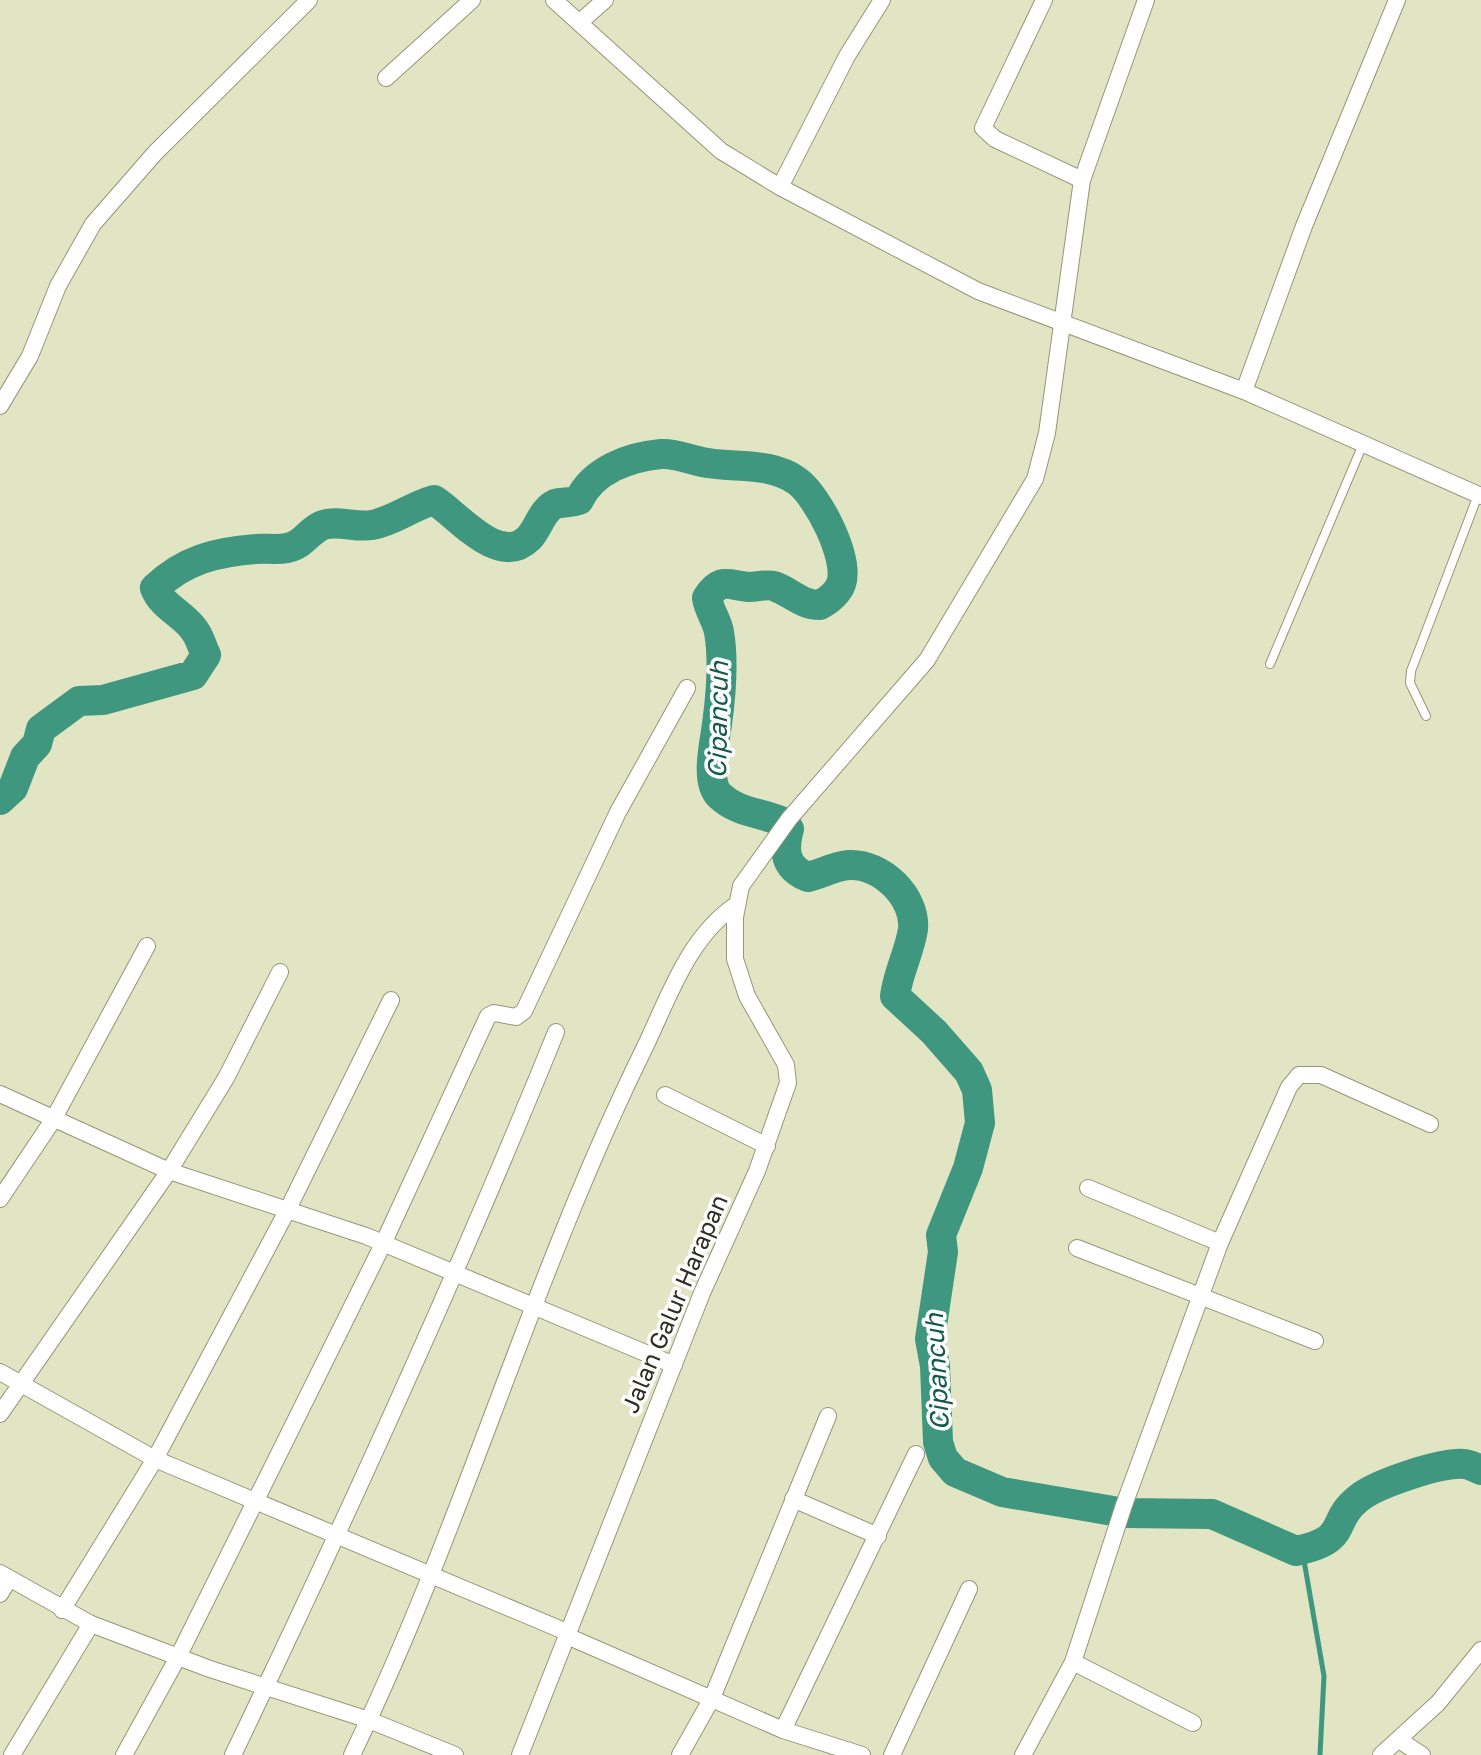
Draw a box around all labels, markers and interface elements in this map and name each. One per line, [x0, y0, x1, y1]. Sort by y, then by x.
water label: Cipancuh [701, 660, 734, 779]
street label: Jalan Galur Harapan [614, 1190, 733, 1417]
water label: Cipancuh [918, 1312, 955, 1431]

